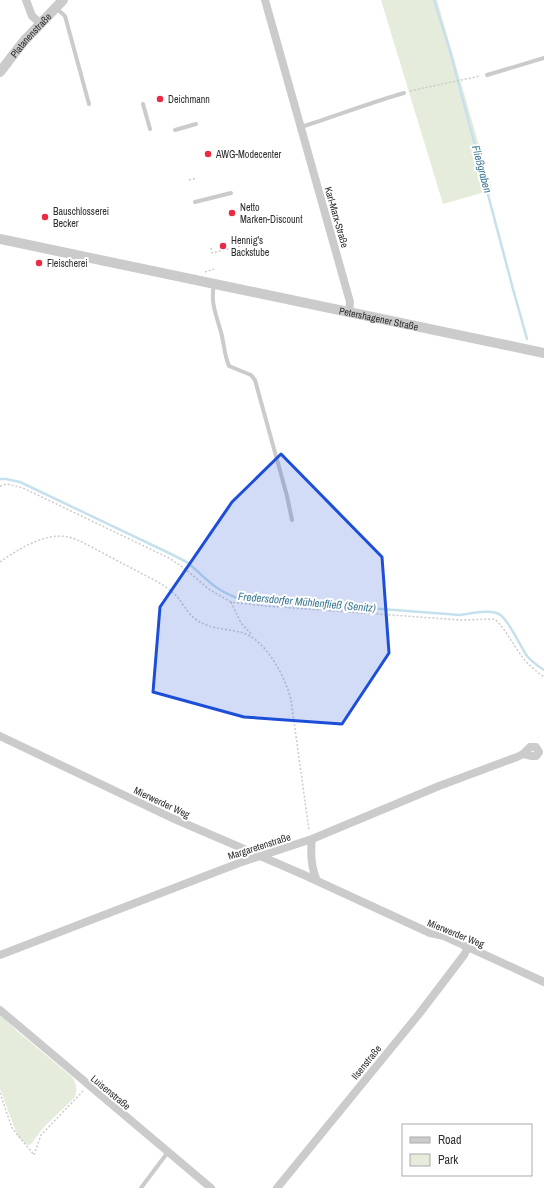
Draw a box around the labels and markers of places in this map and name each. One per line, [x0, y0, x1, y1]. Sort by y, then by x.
place label: Deichmann [168, 93, 210, 106]
marker: Deichmann [155, 94, 165, 104]
place label: AWG-Modecenter [215, 148, 282, 161]
marker: AWG-Modecenter [203, 149, 213, 159]
place label: Netto Marken-Discount [240, 201, 303, 226]
place label: Bauschlosserei Becker [53, 205, 109, 230]
marker: Netto Marken-Discount [227, 208, 237, 218]
marker: Bauschlosserei Becker [40, 212, 50, 222]
place label: Hennig's Backstube [231, 234, 270, 259]
marker: Hennig's Backstube [218, 241, 228, 251]
place label: Fleischerei [47, 257, 88, 270]
marker: Fleischerei [34, 258, 44, 268]

